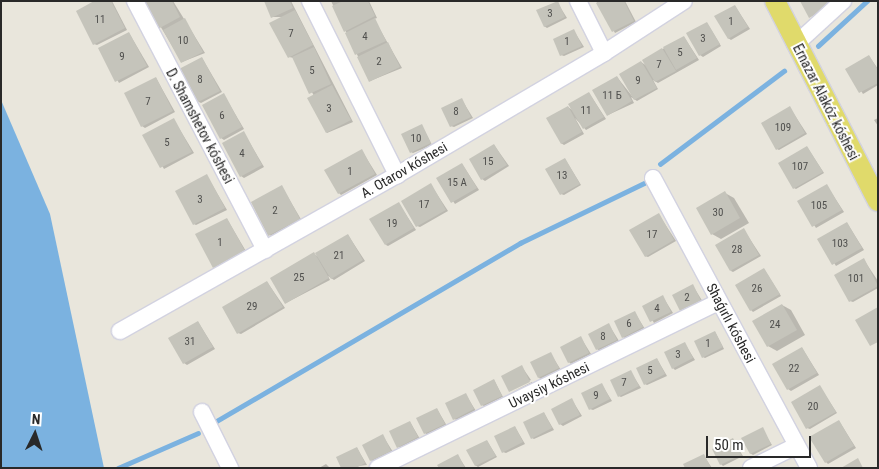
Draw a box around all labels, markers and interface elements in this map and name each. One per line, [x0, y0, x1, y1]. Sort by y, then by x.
house number: 3 [547, 7, 553, 21]
house number: 11 [95, 13, 105, 27]
house number: 1 [728, 15, 734, 29]
house number: 7 [288, 27, 294, 41]
house number: 4 [362, 30, 368, 44]
house number: 3 [700, 32, 706, 46]
house number: 10 [178, 34, 188, 48]
house number: 1 [564, 35, 570, 49]
street label: Ernazar Alakóz kóshesi [789, 41, 863, 163]
house number: 5 [677, 46, 683, 60]
house number: 9 [119, 50, 125, 64]
house number: 2 [376, 55, 382, 69]
house number: 7 [656, 58, 662, 72]
house number: 5 [309, 64, 315, 78]
street label: D. Shamshetov kóshesi [163, 66, 237, 186]
house number: 8 [197, 73, 203, 87]
house number: 9 [635, 74, 641, 88]
house number: 11 Б [602, 89, 622, 103]
house number: 7 [145, 95, 151, 109]
house number: 3 [326, 102, 332, 116]
house number: 11 [581, 104, 591, 118]
house number: 8 [453, 105, 459, 119]
house number: 6 [219, 109, 225, 123]
house number: 109 [775, 121, 791, 135]
house number: 10 [411, 132, 421, 146]
house number: 5 [164, 136, 170, 150]
street label: A. Otarov kóshesi [358, 138, 450, 202]
house number: 4 [239, 147, 245, 161]
house number: 15 [483, 155, 493, 169]
house number: 107 [792, 160, 808, 174]
house number: 1 [347, 165, 353, 179]
house number: 13 [557, 169, 567, 183]
house number: 15 А [447, 176, 467, 190]
house number: 3 [197, 193, 203, 207]
house number: 17 [419, 198, 429, 212]
house number: 105 [811, 199, 827, 213]
house number: 2 [272, 204, 278, 218]
house number: 30 [713, 206, 723, 220]
house number: 19 [387, 217, 397, 231]
house number: 17 [647, 228, 657, 242]
house number: 1 [217, 236, 223, 250]
house number: 103 [832, 237, 848, 251]
house number: 28 [732, 243, 742, 257]
house number: 21 [334, 249, 344, 263]
house number: 25 [294, 271, 304, 285]
house number: 101 [848, 272, 864, 286]
street label: Shaǵırlı kóshesi [703, 280, 759, 366]
house number: 26 [752, 282, 762, 296]
house number: 2 [684, 291, 690, 305]
house number: 29 [247, 300, 257, 314]
house number: 4 [654, 302, 660, 316]
house number: 6 [626, 317, 632, 331]
house number: 24 [770, 318, 780, 332]
house number: 8 [600, 330, 606, 344]
house number: 31 [185, 335, 195, 349]
house number: 1 [705, 337, 711, 351]
house number: 3 [675, 348, 681, 362]
street label: Uvaysiy kóshesi [506, 358, 592, 412]
house number: 22 [789, 362, 799, 376]
house number: 5 [647, 364, 653, 378]
house number: 7 [621, 376, 627, 390]
house number: 9 [593, 389, 599, 403]
house number: 20 [808, 400, 818, 414]
north arrow [10, 409, 60, 459]
text: N [31, 411, 41, 427]
scale bar [709, 426, 814, 458]
text: 50 m [714, 436, 744, 454]

